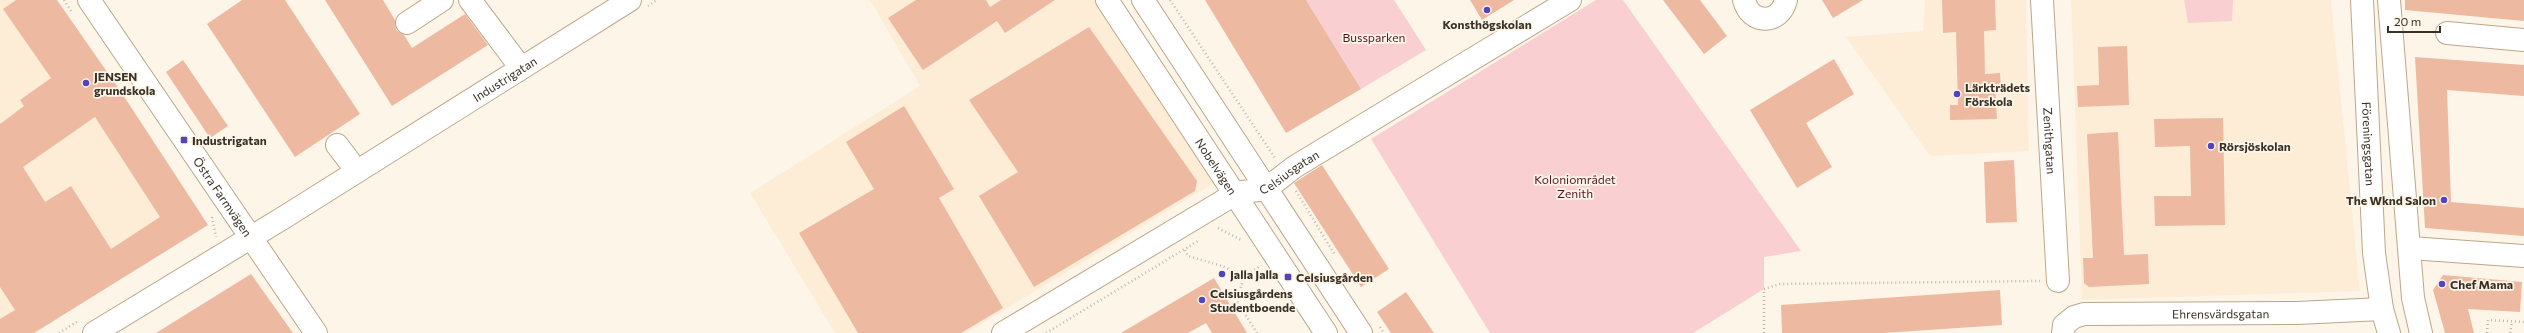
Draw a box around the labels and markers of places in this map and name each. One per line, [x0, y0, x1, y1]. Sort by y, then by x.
marker: Konsthögskolan [1482, 5, 1492, 15]
place label: Konsthögskolan [1442, 17, 1532, 31]
place label: JENSEN grundskola [94, 69, 155, 97]
marker: JENSEN grundskola [81, 78, 91, 88]
place label: Lärkträdets Förskola [1965, 80, 2031, 108]
marker: Lärkträdets Förskola [1952, 89, 1962, 99]
place label: Industrigatan [192, 133, 267, 147]
marker: Industrigatan [179, 135, 189, 145]
place label: Rörsjöskolan [2219, 139, 2291, 153]
marker: Rörsjöskolan [2206, 141, 2216, 151]
place label: The Wknd Salon [2346, 193, 2436, 207]
marker: The Wknd Salon [2439, 195, 2449, 205]
place label: Jalla Jalla [1230, 267, 1278, 282]
marker: Jalla Jalla [1217, 269, 1227, 279]
place label: Celsiusgården [1296, 270, 1373, 284]
marker: Celsiusgården [1283, 272, 1293, 282]
place label: Chef Mama [2450, 277, 2513, 291]
marker: Chef Mama [2437, 279, 2447, 289]
place label: Celsiusgårdens Studentboende [1210, 286, 1295, 314]
marker: Celsiusgårdens Studentboende [1197, 295, 1207, 305]

